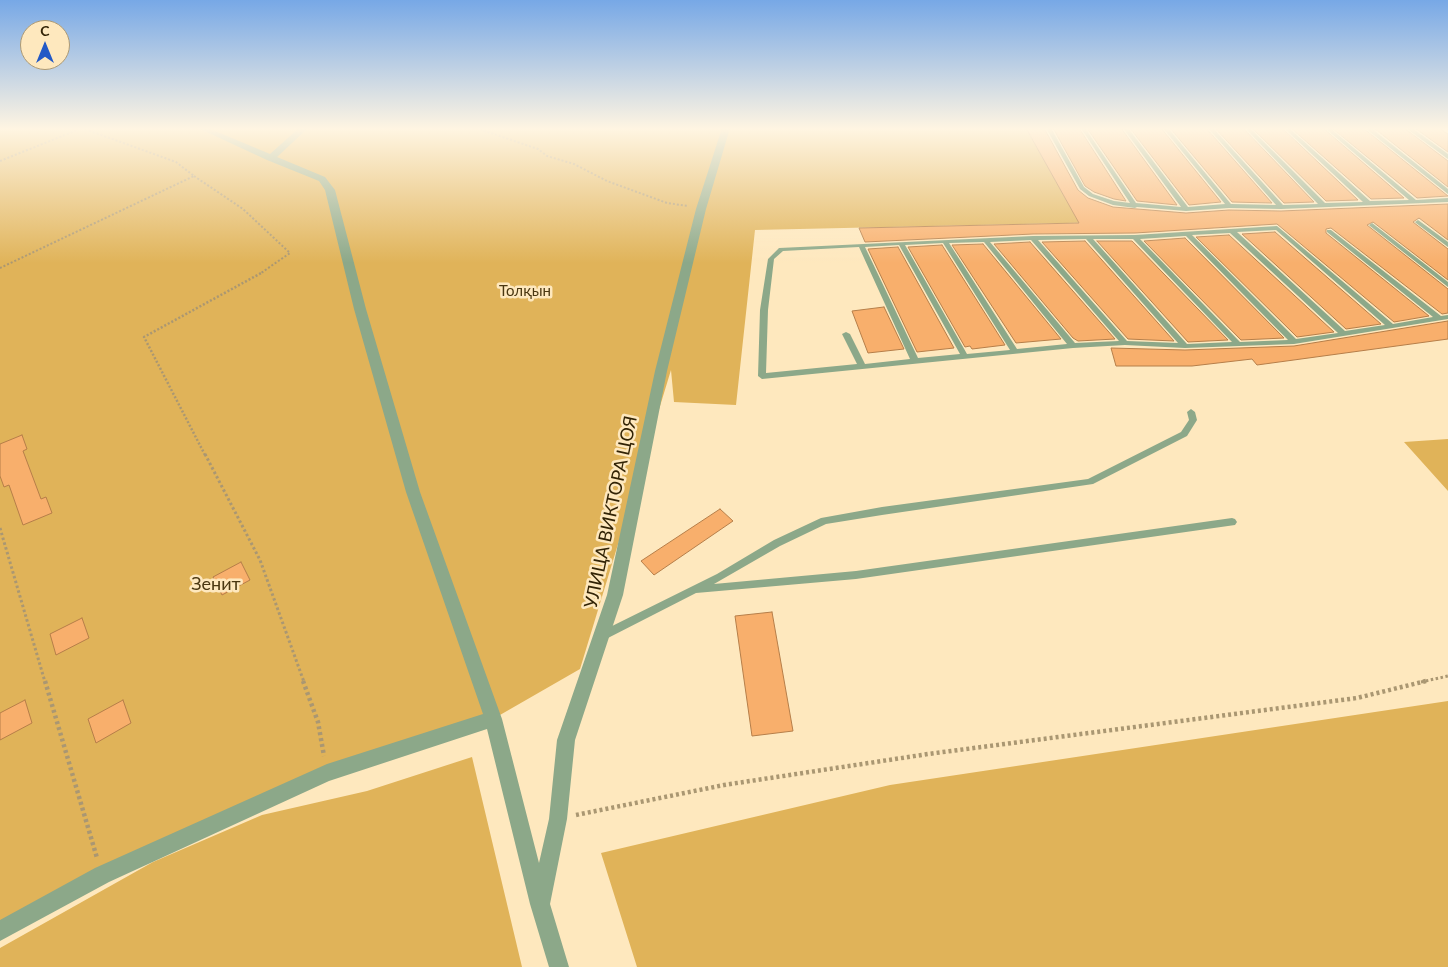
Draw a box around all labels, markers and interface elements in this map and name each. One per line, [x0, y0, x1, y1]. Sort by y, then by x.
north arrow [20, 20, 70, 70]
text: С [40, 22, 50, 39]
park label: Толқын [499, 282, 551, 300]
street label: УЛИЦА ВИКТОРА ЦОЯ [580, 414, 642, 610]
park label: Зенит [191, 573, 241, 595]

